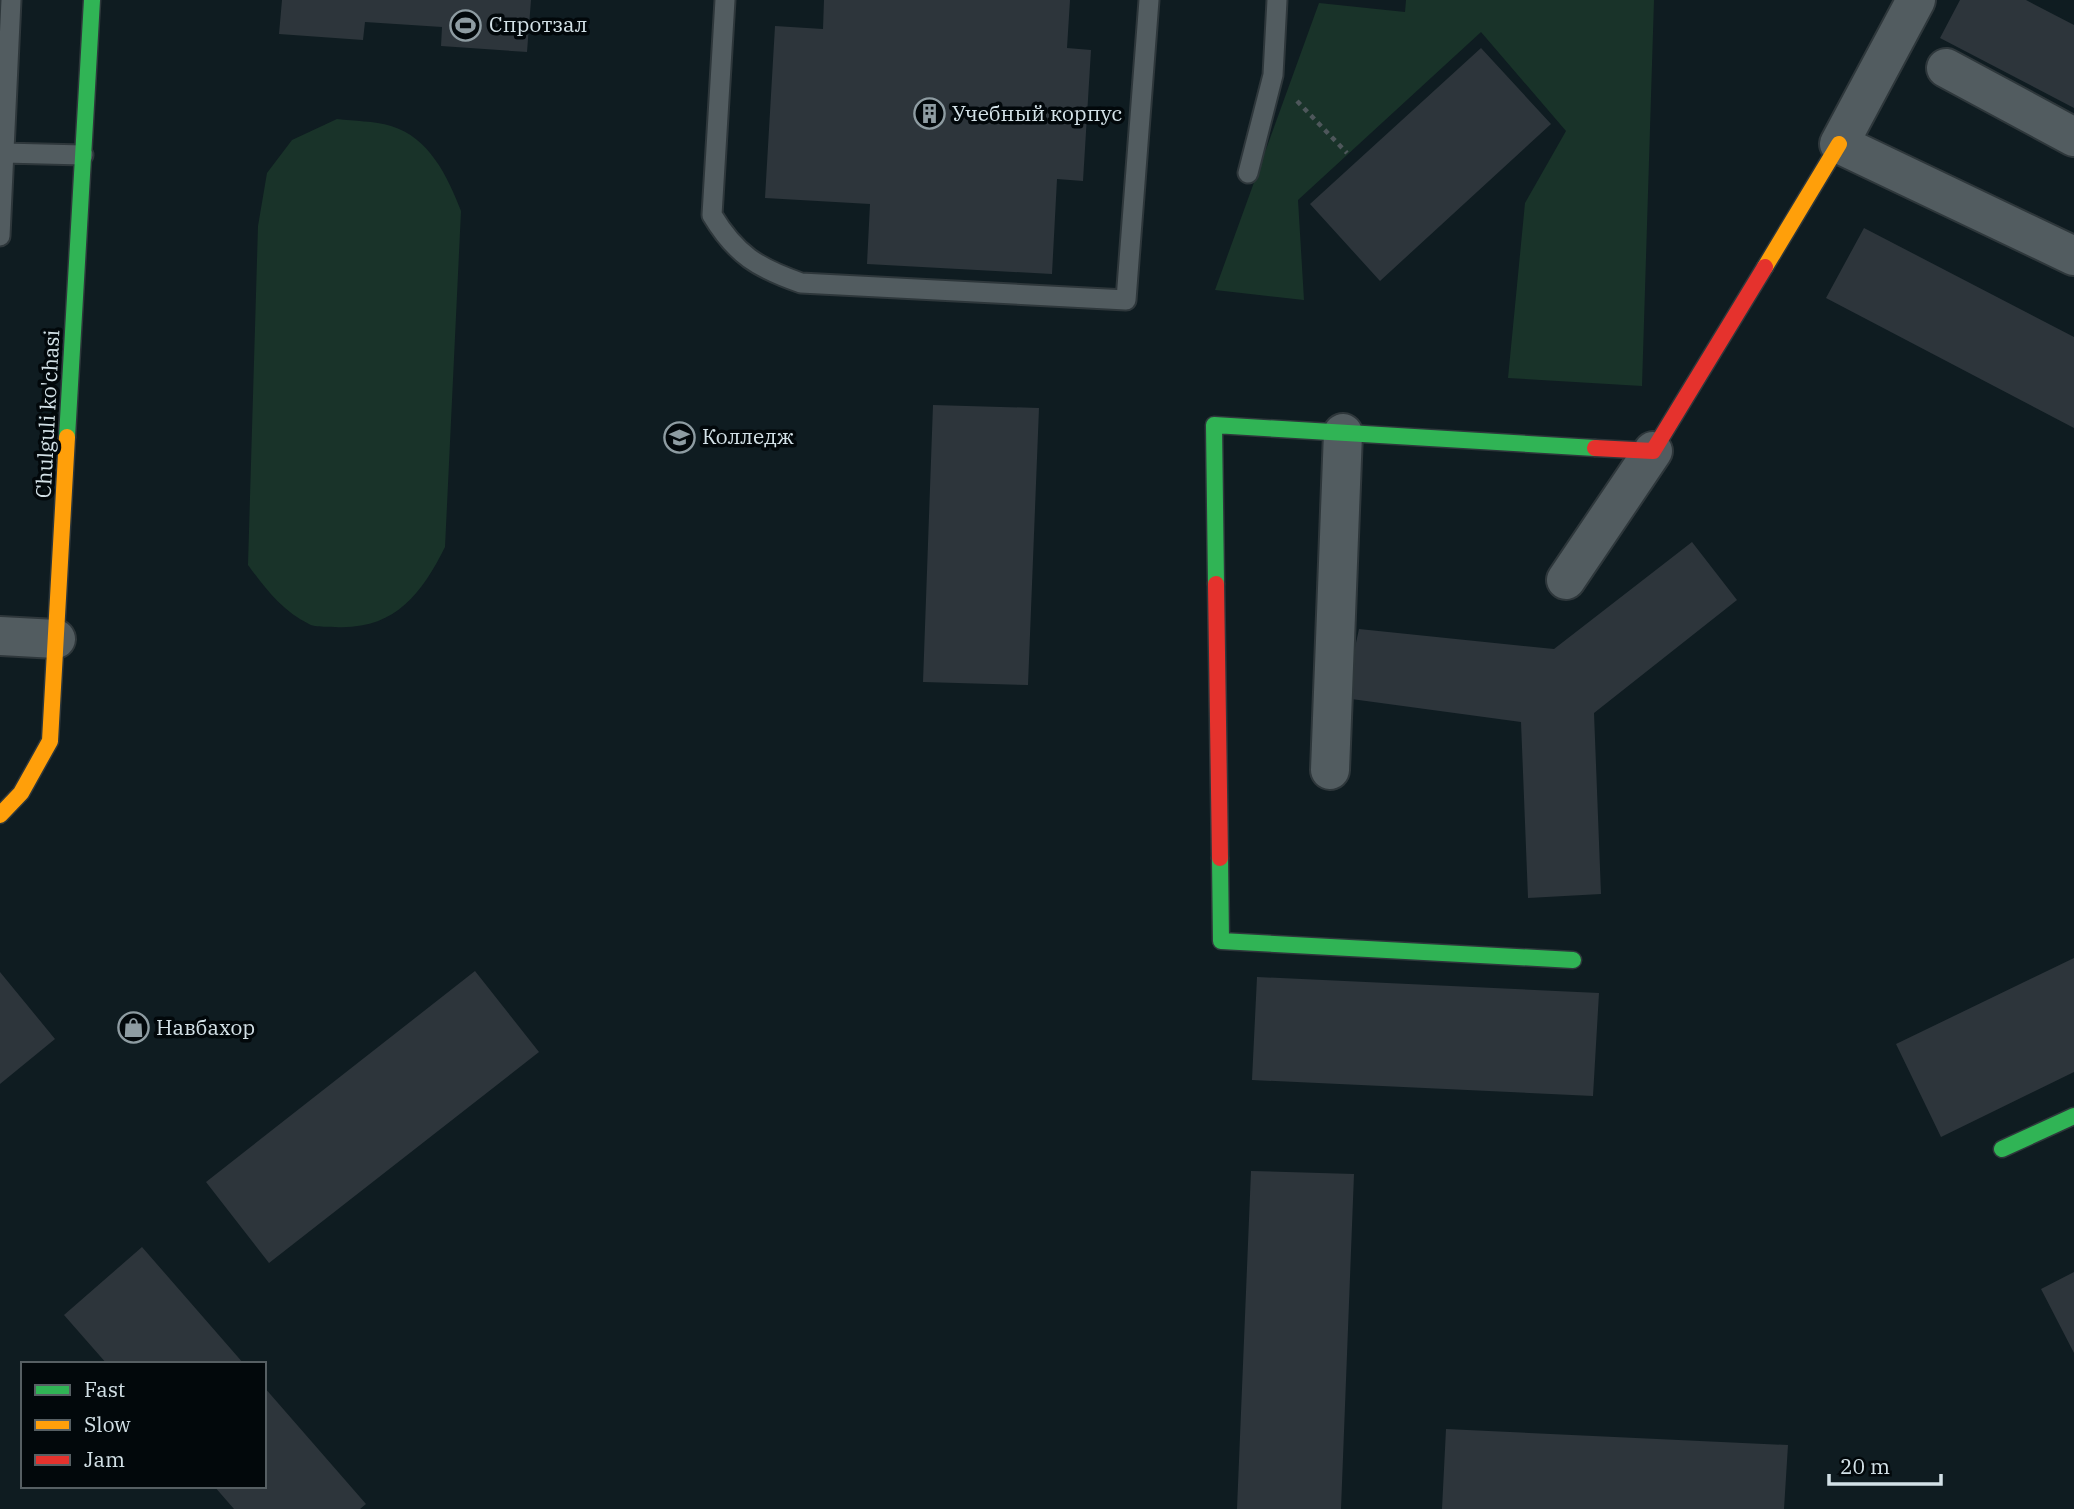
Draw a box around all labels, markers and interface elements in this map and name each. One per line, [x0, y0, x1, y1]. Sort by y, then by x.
sports icon: Спротзал [449, 8, 483, 42]
place label: Спротзал [489, 10, 587, 38]
building icon: Учебный корпус [912, 97, 946, 131]
place label: Учебный корпус [952, 99, 1122, 127]
street label: Chulguli ko'chasi [29, 329, 65, 499]
school or university icon: Колледж [662, 420, 696, 454]
place label: Колледж [702, 422, 794, 450]
shop icon: Навбахор [116, 1011, 150, 1045]
place label: Навбахор [156, 1013, 255, 1041]
legend [21, 1362, 266, 1488]
text: Fast [84, 1375, 125, 1403]
text: Slow [84, 1410, 131, 1438]
scale bar [1829, 1442, 1941, 1486]
text: Jam [84, 1445, 125, 1473]
text: 20 m [1840, 1452, 1890, 1480]

